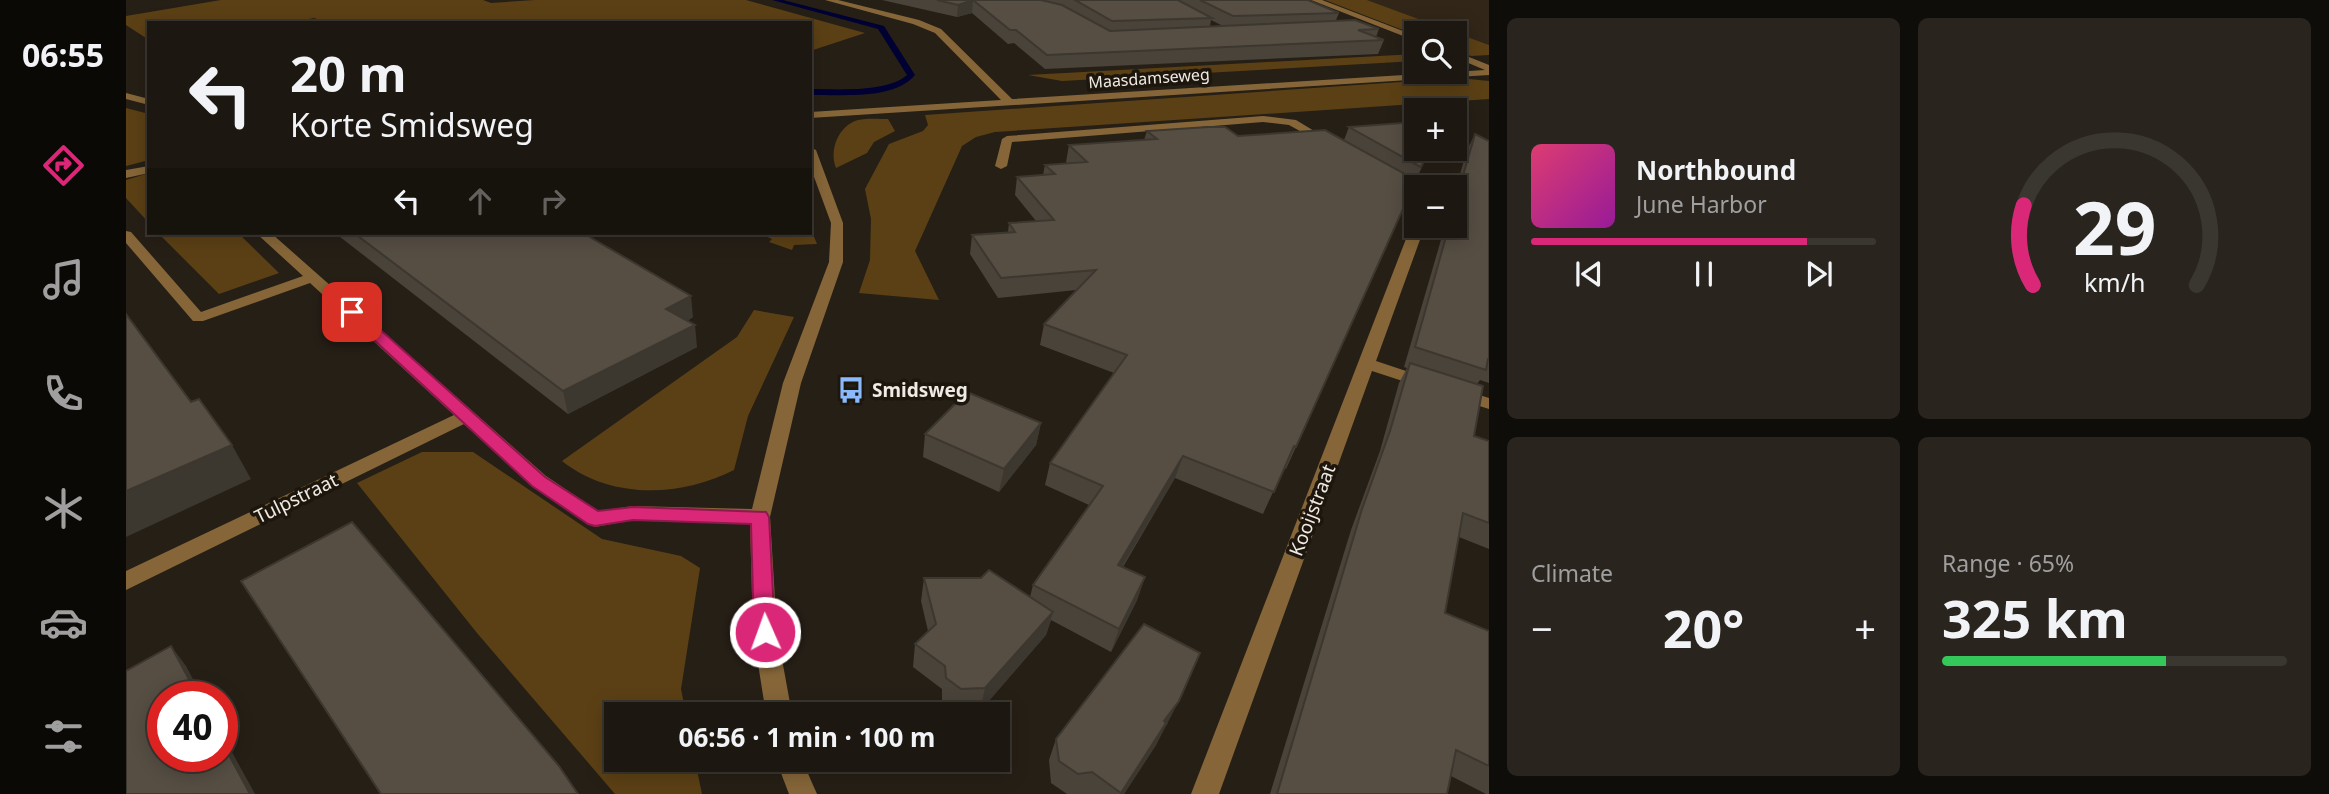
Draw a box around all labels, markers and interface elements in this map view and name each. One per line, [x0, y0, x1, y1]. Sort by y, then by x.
map controls [1404, 21, 1467, 238]
button: search [1404, 21, 1467, 84]
text: 06:55 [22, 33, 104, 76]
text: 20 m [290, 40, 407, 106]
icon: left [175, 49, 266, 140]
street label: Maasdamseweg [1088, 63, 1210, 93]
button: + [1404, 98, 1467, 161]
text: Korte Smidsweg [290, 103, 534, 146]
icon: directions [39, 141, 88, 190]
text: Northbound [1636, 152, 1796, 188]
button: − [1404, 175, 1467, 238]
text: 29 [2073, 177, 2156, 276]
icon: left [388, 182, 426, 220]
icon: ahead [461, 182, 499, 220]
icon: right [534, 182, 572, 220]
text: June Harbor [1636, 188, 1767, 220]
icon: music [39, 255, 88, 304]
icon: previous [1570, 255, 1608, 293]
icon: pause [1685, 255, 1723, 293]
icon: next [1800, 255, 1838, 293]
text: km/h [2084, 265, 2145, 299]
pin [322, 282, 382, 342]
icon: arrive [333, 293, 371, 331]
icon: phone [39, 369, 88, 418]
bus stop icon: Smidsweg [836, 375, 866, 405]
place label: Smidsweg [872, 377, 968, 403]
street label: Kooijstraat [1283, 460, 1341, 560]
street label: Tulpstraat [250, 467, 342, 529]
icon: climate [39, 484, 88, 533]
text: Range · 65% [1942, 547, 2074, 579]
text: Climate [1531, 557, 1613, 589]
text: 325 km [1942, 582, 2128, 653]
text: 20° [1663, 592, 1744, 663]
position arrow [728, 595, 802, 669]
icon: car [39, 598, 88, 647]
text: − [1531, 602, 1553, 654]
text: + [1854, 602, 1876, 654]
speed limit sign: 40 [147, 681, 238, 772]
icon: filters [39, 712, 88, 761]
text: 06:56 · 1 min · 100 m [679, 719, 935, 755]

